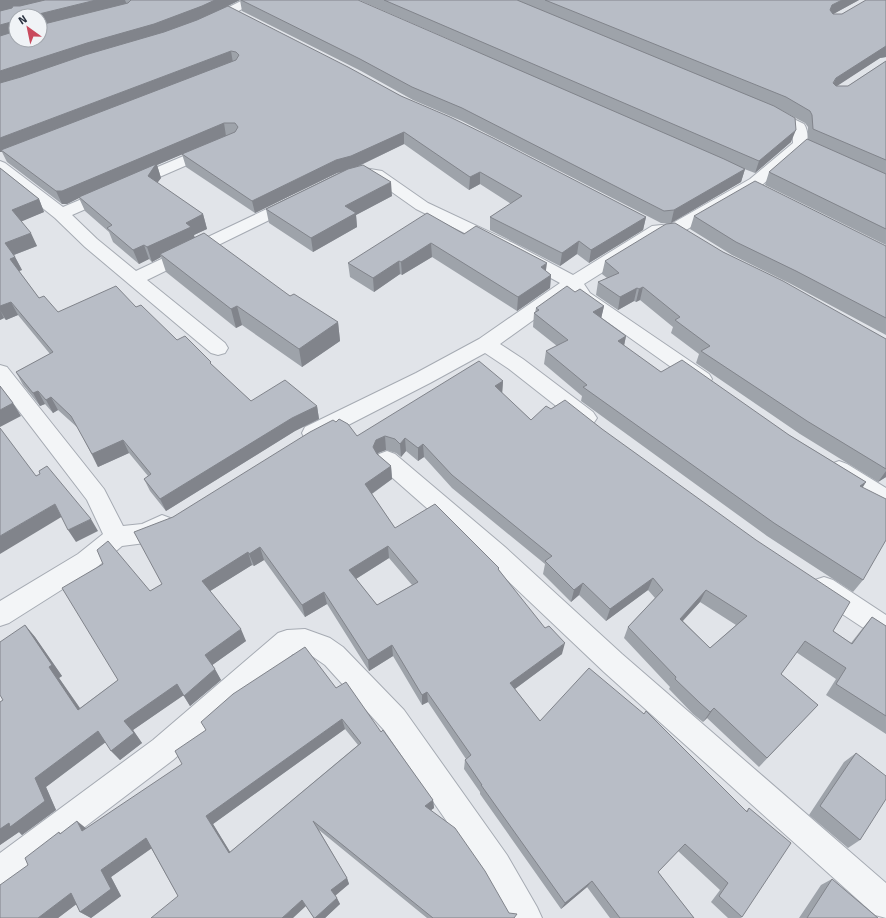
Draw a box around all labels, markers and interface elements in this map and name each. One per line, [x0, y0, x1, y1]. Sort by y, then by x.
north arrow [8, 8, 48, 48]
text: N [16, 12, 30, 28]

